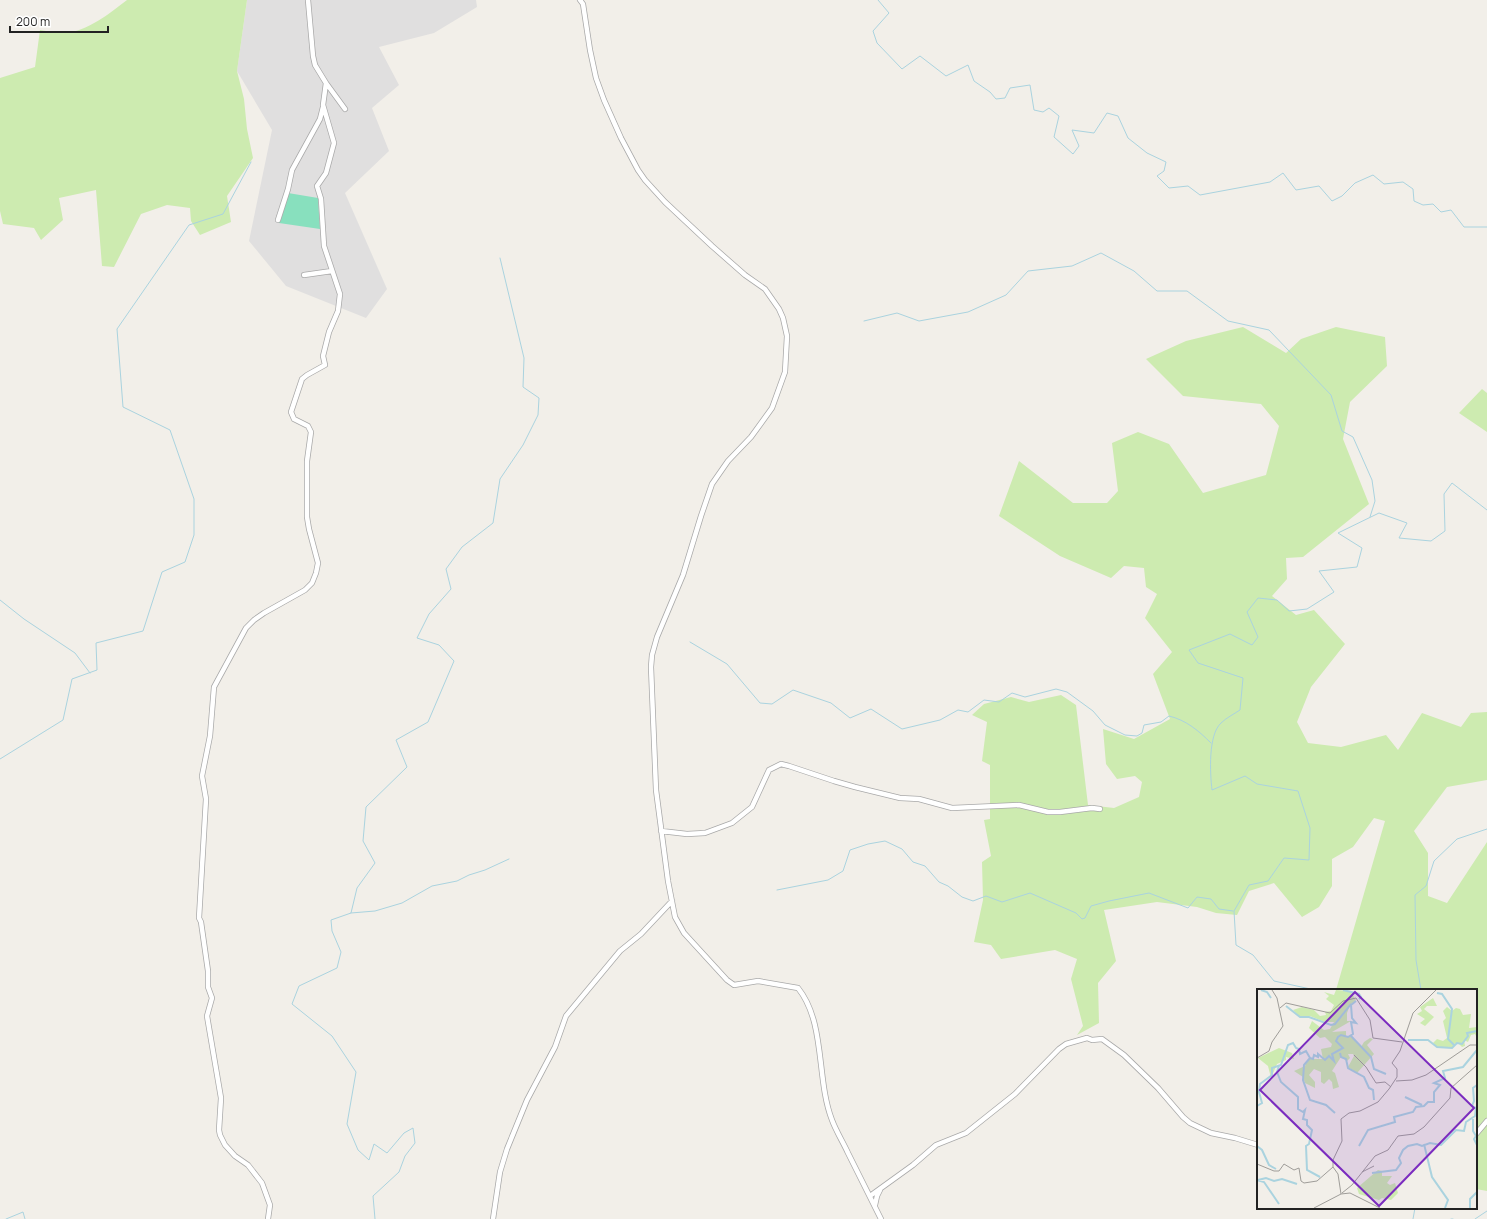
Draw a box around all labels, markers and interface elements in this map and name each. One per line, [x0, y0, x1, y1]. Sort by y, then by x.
scale bar [10, 8, 108, 34]
text: 200 m [16, 13, 50, 30]
inset map [1257, 989, 1477, 1209]

